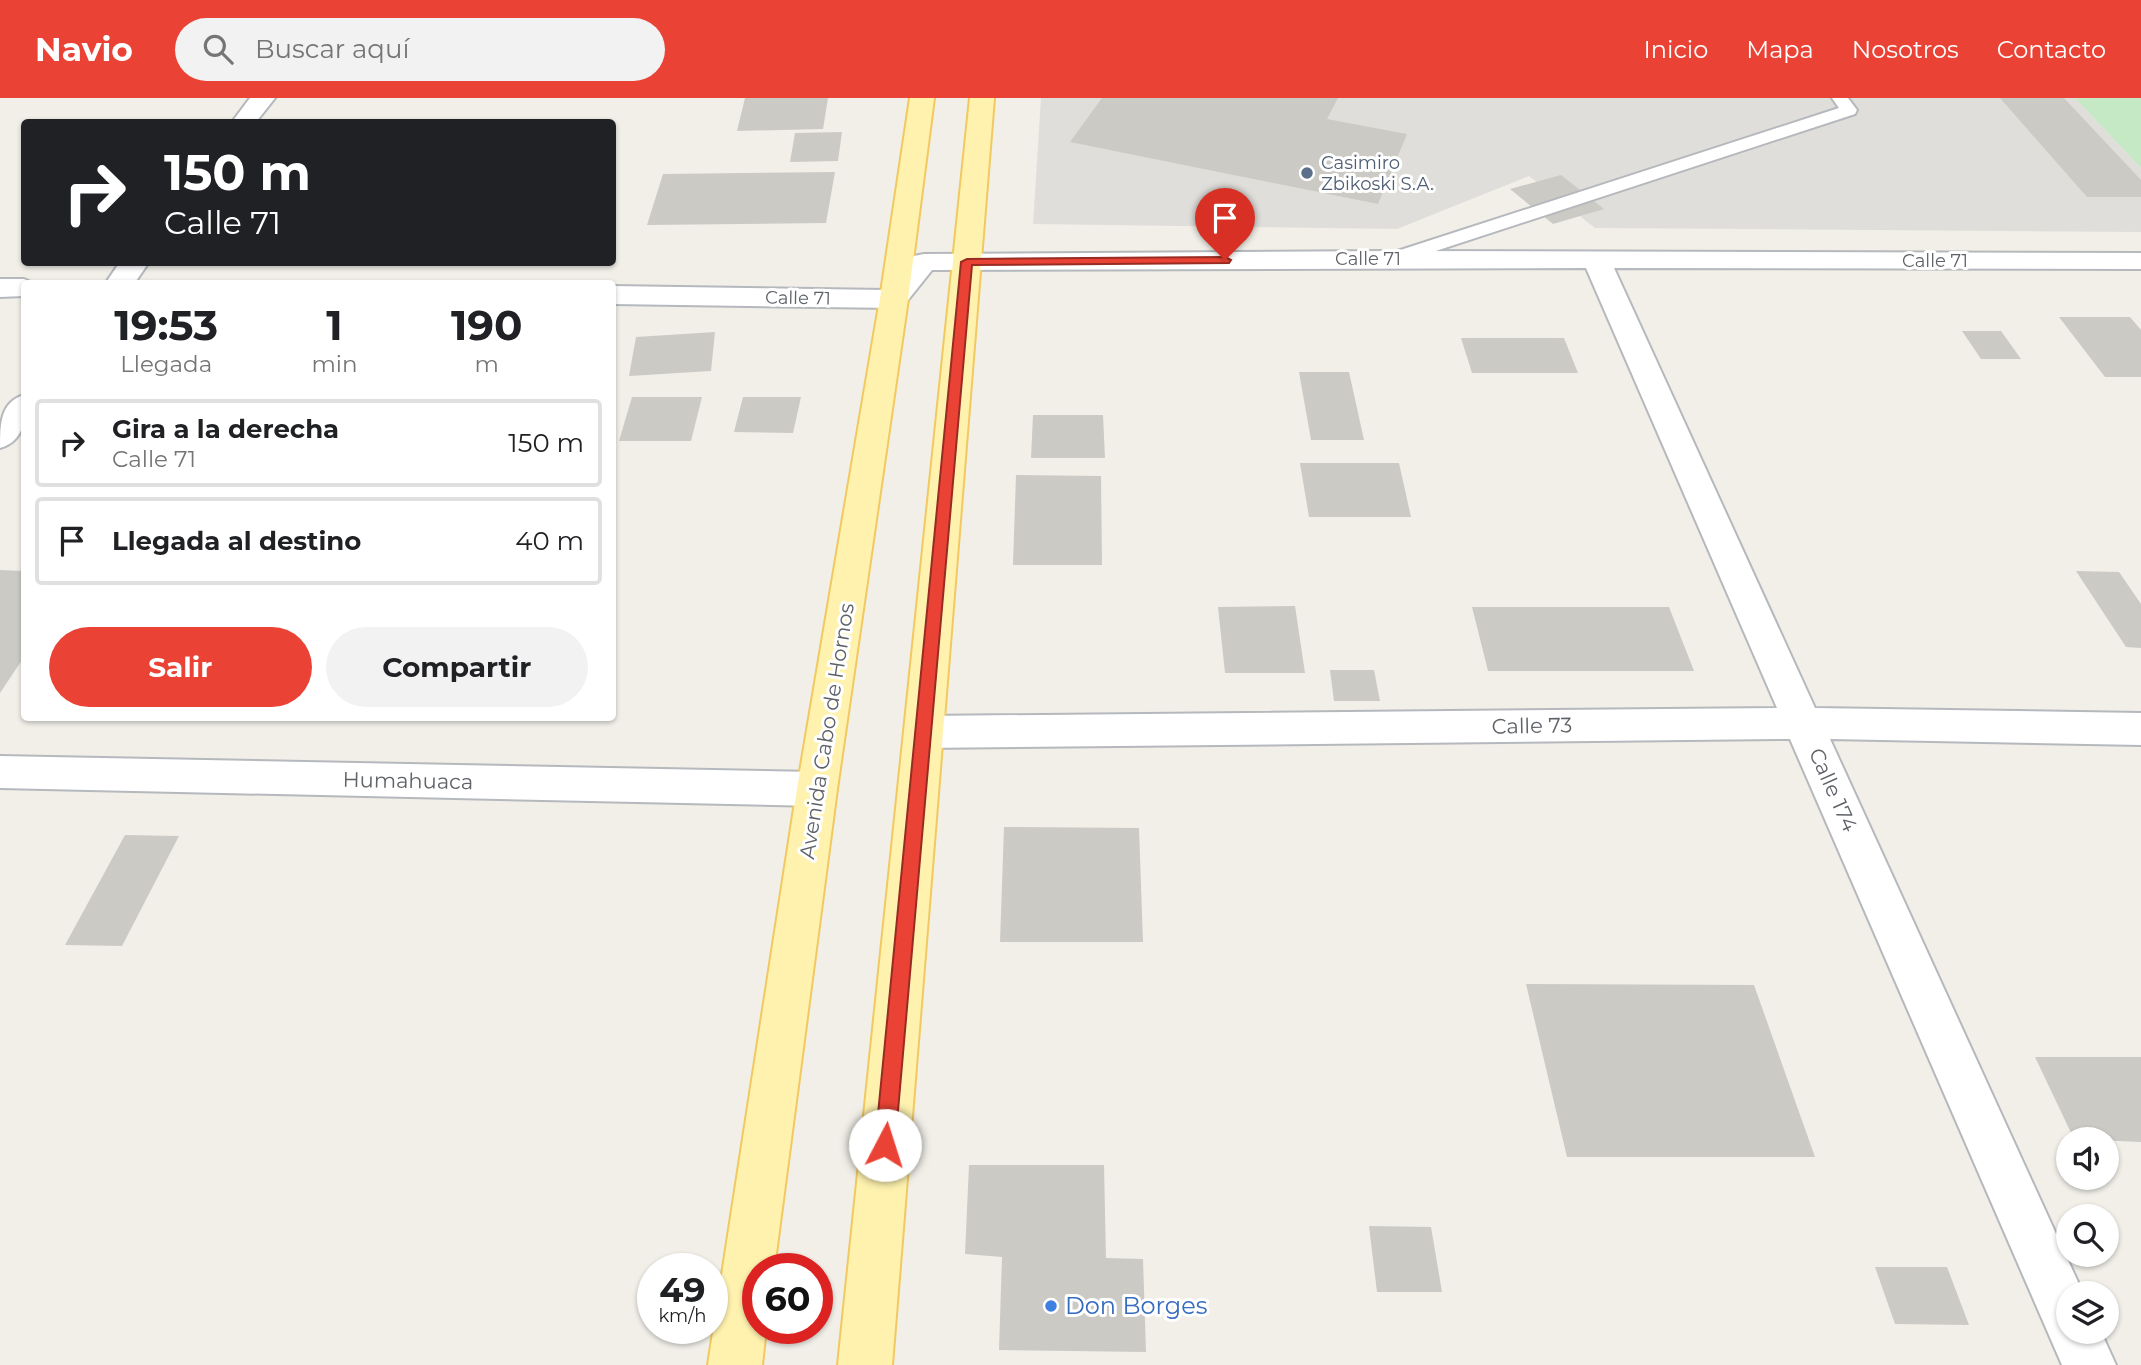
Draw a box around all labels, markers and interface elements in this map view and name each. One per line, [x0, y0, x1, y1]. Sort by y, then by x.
search box [175, 18, 665, 81]
text: Navio [35, 29, 133, 69]
icon: search [199, 30, 237, 68]
text: Buscar aquí [255, 33, 409, 65]
text: Inicio [1643, 35, 1708, 64]
text: Mapa [1746, 35, 1814, 64]
text: Nosotros [1852, 35, 1959, 64]
text: Contacto [1997, 35, 2106, 64]
text: 150 m [164, 143, 311, 202]
icon: right [49, 147, 140, 238]
place label: Casimiro Zbikoski S.A. [1321, 152, 1434, 195]
marker: Casimiro Zbikoski S.A. [1299, 165, 1315, 181]
pin [1195, 188, 1255, 260]
icon: arrive [1206, 199, 1244, 237]
text: Calle 71 [164, 203, 281, 242]
street label: Calle 71 [1335, 248, 1401, 270]
street label: Calle 71 [1902, 250, 1968, 272]
street label: Calle 71 [765, 286, 831, 310]
text: 19:53 [114, 299, 218, 351]
text: 1 [326, 299, 343, 351]
text: 190 [451, 299, 523, 351]
text: Llegada [120, 350, 212, 378]
text: min [311, 350, 358, 378]
text: m [475, 350, 499, 378]
text: Gira a la derecha [112, 413, 339, 445]
icon: right [53, 424, 91, 462]
text: 150 m [508, 427, 584, 459]
text: Calle 71 [112, 445, 196, 473]
icon: arrive [53, 522, 91, 560]
text: Llegada al destino [112, 525, 361, 557]
text: 40 m [515, 525, 584, 557]
street label: Avenida Cabo de Hornos [794, 601, 859, 861]
button: Salir [49, 627, 312, 707]
button: Compartir [326, 627, 588, 707]
street label: Calle 73 [1491, 712, 1573, 739]
street label: Calle 174 [1804, 744, 1863, 836]
street label: Humahuaca [342, 767, 474, 794]
position arrow [848, 1108, 922, 1182]
map controls [2056, 1127, 2119, 1344]
button: sound [2056, 1127, 2119, 1190]
button: search [2056, 1204, 2119, 1267]
speed limit sign: 60 [742, 1253, 833, 1344]
text: 49 [659, 1268, 706, 1311]
button: layers [2056, 1281, 2119, 1344]
place label: Don Borges [1065, 1291, 1208, 1320]
marker: Don Borges [1043, 1298, 1059, 1314]
text: km/h [658, 1305, 707, 1327]

